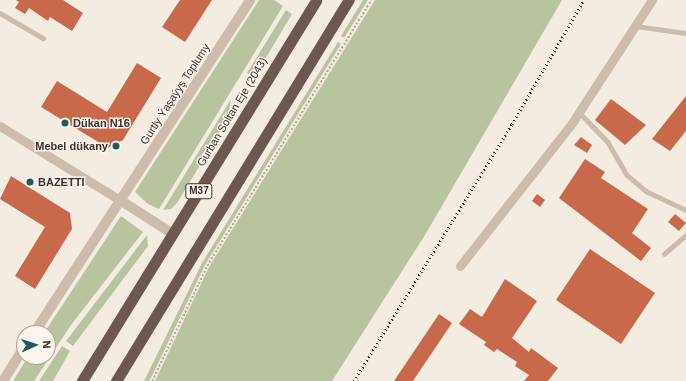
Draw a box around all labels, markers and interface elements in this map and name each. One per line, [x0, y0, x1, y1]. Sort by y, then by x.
street label: Gurtly Ýaşaýyş Toplumy [137, 41, 213, 147]
street label: Gurban Soltan Eje (2043) [194, 55, 270, 169]
place label: Dükan N16 [73, 116, 130, 130]
marker: Dükan N16 [60, 118, 70, 128]
place label: Mebel dükany [35, 139, 108, 153]
marker: Mebel dükany [111, 141, 121, 151]
place label: BAZETTI [38, 175, 84, 189]
marker: BAZETTI [25, 177, 35, 187]
road number: M37 [185, 183, 213, 199]
north arrow [16, 325, 56, 365]
text: N [41, 340, 53, 349]

